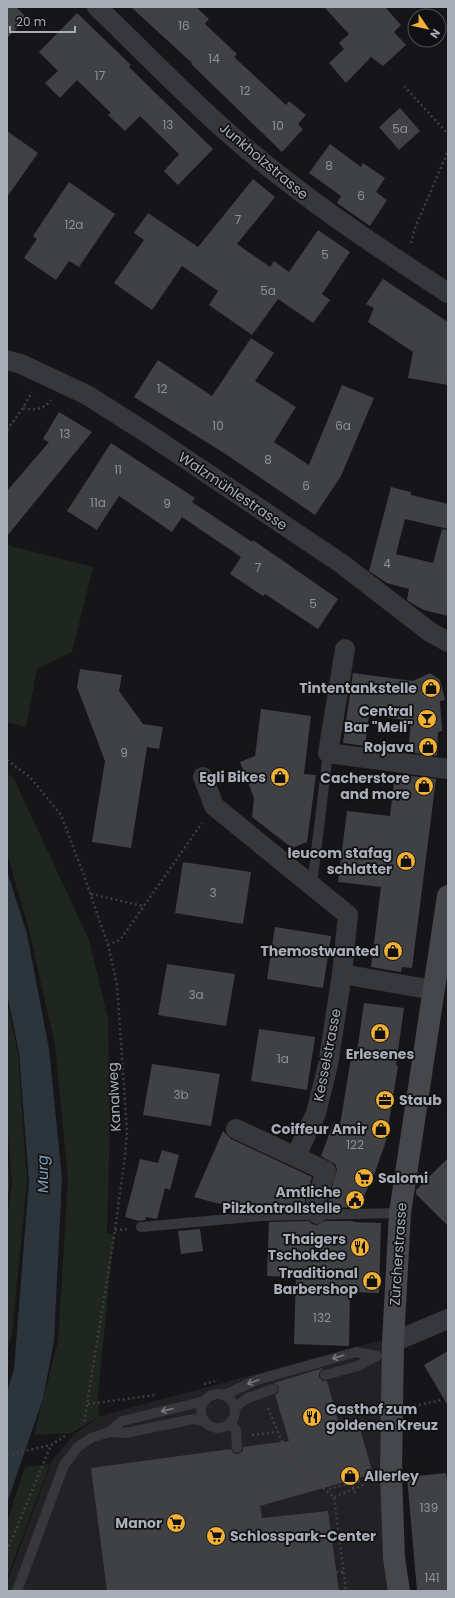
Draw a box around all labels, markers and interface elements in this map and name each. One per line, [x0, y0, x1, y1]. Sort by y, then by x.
scale bar [10, 8, 75, 34]
north arrow [407, 8, 447, 48]
text: 20 m [16, 13, 46, 30]
house number: 16 [178, 17, 190, 34]
text: N [426, 26, 444, 41]
house number: 14 [208, 50, 220, 67]
house number: 17 [95, 67, 106, 84]
house number: 12 [240, 82, 250, 99]
house number: 13 [163, 116, 173, 133]
house number: 10 [272, 117, 284, 134]
street label: Junkholzstrasse [215, 118, 313, 204]
house number: 5a [392, 120, 408, 137]
house number: 8 [325, 157, 333, 174]
house number: 6 [357, 187, 365, 204]
house number: 7 [235, 211, 242, 228]
house number: 12a [65, 216, 83, 233]
house number: 5 [321, 246, 329, 263]
house number: 5a [260, 282, 276, 299]
house number: 12 [157, 380, 167, 397]
house number: 10 [212, 417, 224, 434]
house number: 6a [335, 417, 351, 434]
house number: 13 [60, 425, 70, 442]
street label: Walzmühlestrasse [174, 447, 292, 535]
house number: 8 [264, 451, 272, 468]
house number: 11 [114, 461, 122, 478]
house number: 6 [302, 477, 310, 494]
house number: 11a [90, 494, 106, 511]
house number: 9 [163, 495, 171, 512]
house number: 4 [383, 555, 391, 572]
house number: 7 [255, 559, 262, 576]
house number: 5 [309, 595, 317, 612]
shop icon: Tintentankstelle [420, 677, 442, 699]
place label: Tintentankstelle [299, 678, 417, 698]
place label: Central Bar "Meli" [344, 701, 413, 737]
bar icon: Central Bar "Meli" [416, 708, 438, 730]
shop icon: Rojava [417, 736, 439, 758]
place label: Rojava [364, 737, 414, 757]
house number: 9 [120, 744, 128, 761]
shop icon: Egli Bikes [269, 766, 291, 788]
place label: Egli Bikes [199, 767, 266, 787]
place label: Cacherstore and more [320, 768, 410, 804]
shop icon: Cacherstore and more [413, 775, 435, 797]
place label: leucom stafag schlatter [288, 843, 392, 879]
shop icon: leucom stafag schlatter [395, 850, 417, 872]
house number: 3 [209, 884, 217, 901]
shop icon: Themostwanted [382, 940, 404, 962]
place label: Themostwanted [261, 941, 379, 961]
house number: 3a [188, 986, 204, 1003]
street label: Kesselstrasse [308, 1007, 346, 1103]
shop icon: Erlesenes [369, 1022, 391, 1044]
place label: Erlesenes [346, 1044, 414, 1064]
house number: 1a [277, 1050, 289, 1067]
street label: Kanalweg [102, 1062, 126, 1132]
house number: 3b [173, 1086, 189, 1103]
office icon: Staub [374, 1089, 396, 1111]
place label: Staub [399, 1090, 442, 1110]
shop icon: Coiffeur Amir [370, 1118, 392, 1140]
place label: Coiffeur Amir [271, 1119, 367, 1139]
house number: 122 [346, 1136, 364, 1153]
water label: Murg [32, 1155, 53, 1193]
supermarket icon: Salomi [353, 1167, 375, 1189]
place label: Salomi [378, 1168, 428, 1188]
place label: Amtliche Pilzkontrollstelle [222, 1182, 341, 1218]
public building icon: Amtliche Pilzkontrollstelle [344, 1189, 366, 1211]
street label: Zürcherstrasse [384, 1201, 412, 1306]
place label: Thaigers Tschokdee [268, 1229, 346, 1265]
restaurant icon: Thaigers Tschokdee [349, 1236, 371, 1258]
place label: Traditional Barbershop [273, 1263, 358, 1299]
shop icon: Traditional Barbershop [361, 1270, 383, 1292]
house number: 132 [313, 1309, 331, 1326]
one-way arrow [332, 1354, 345, 1361]
one-way arrow [247, 1379, 259, 1386]
place label: Gasthof zum goldenen Kreuz [326, 1399, 438, 1435]
one-way arrow [161, 1406, 174, 1414]
restaurant icon: Gasthof zum goldenen Kreuz [301, 1406, 323, 1428]
shop icon: Allerley [339, 1465, 361, 1487]
place label: Allerley [364, 1466, 419, 1486]
house number: 139 [420, 1499, 438, 1516]
supermarket icon: Manor [165, 1512, 187, 1534]
place label: Manor [115, 1513, 162, 1533]
supermarket icon: Schlosspark-Center [205, 1525, 227, 1547]
place label: Schlosspark-Center [230, 1526, 376, 1546]
house number: 141 [424, 1569, 440, 1586]

